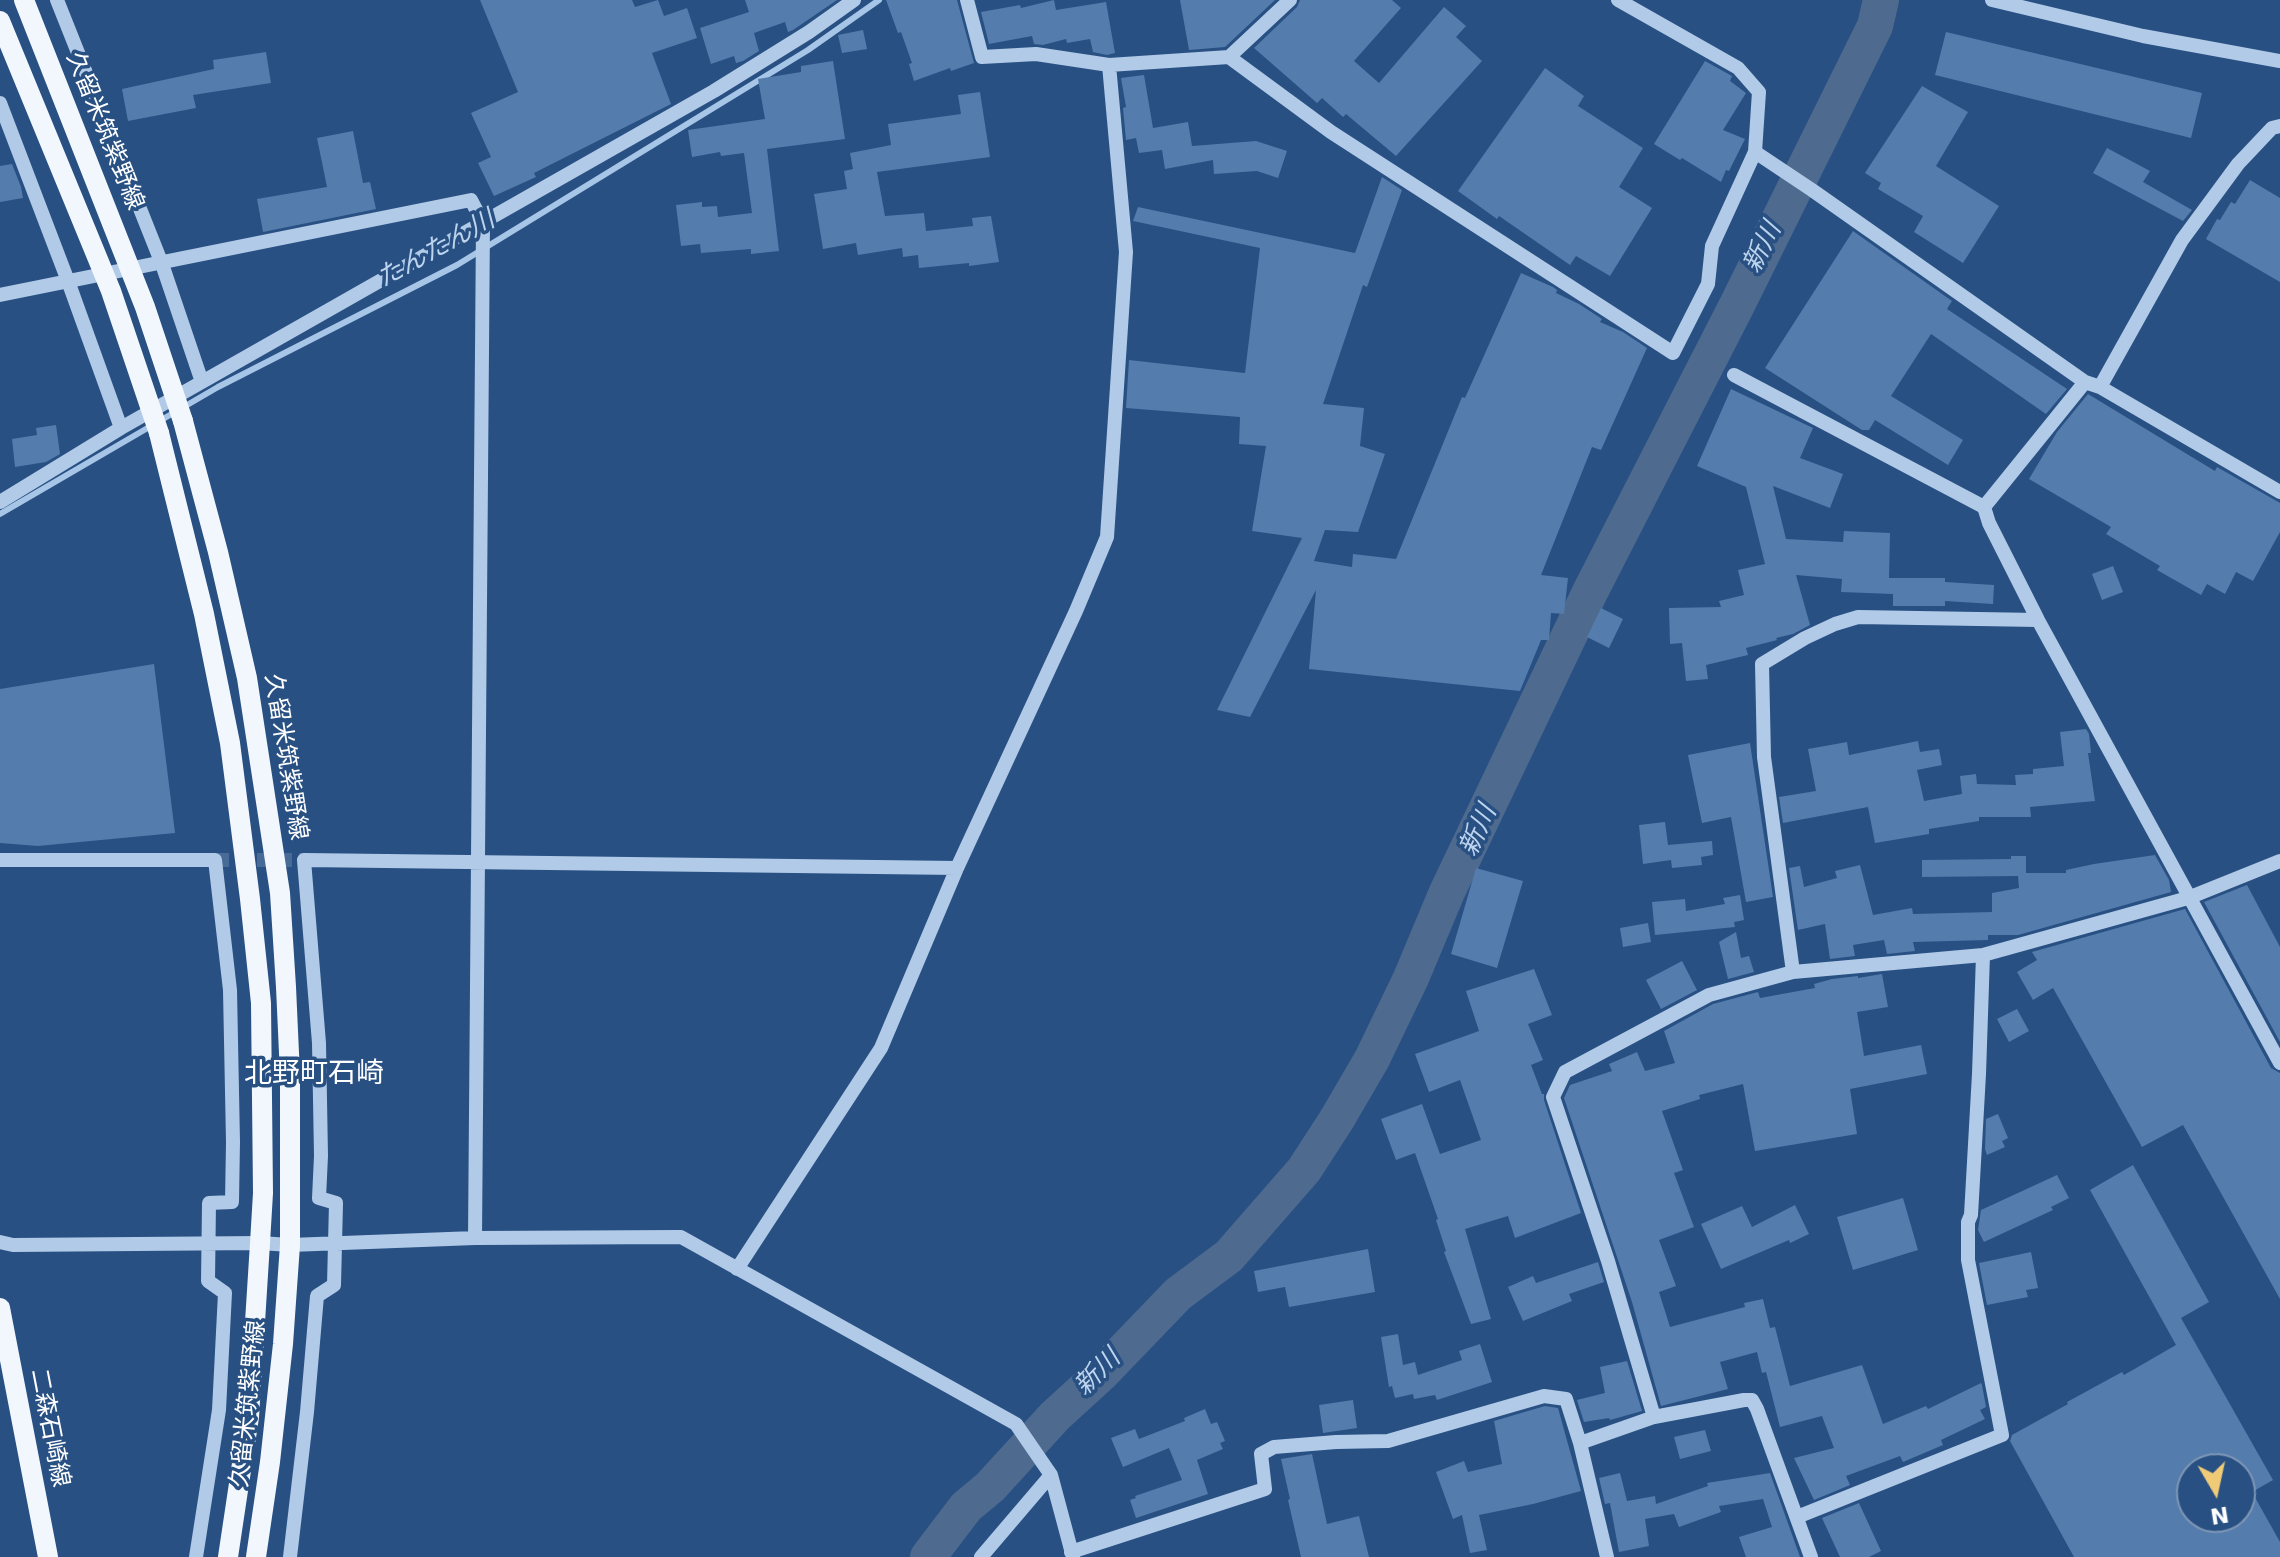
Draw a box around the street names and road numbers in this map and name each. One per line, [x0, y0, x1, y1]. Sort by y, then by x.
street label: 久留米筑紫野線 [59, 48, 149, 214]
street label: 久留米筑紫野線 [258, 672, 312, 842]
street label: 久留米筑紫野線 [226, 1319, 272, 1489]
street label: 二森石崎線 [23, 1366, 75, 1490]

